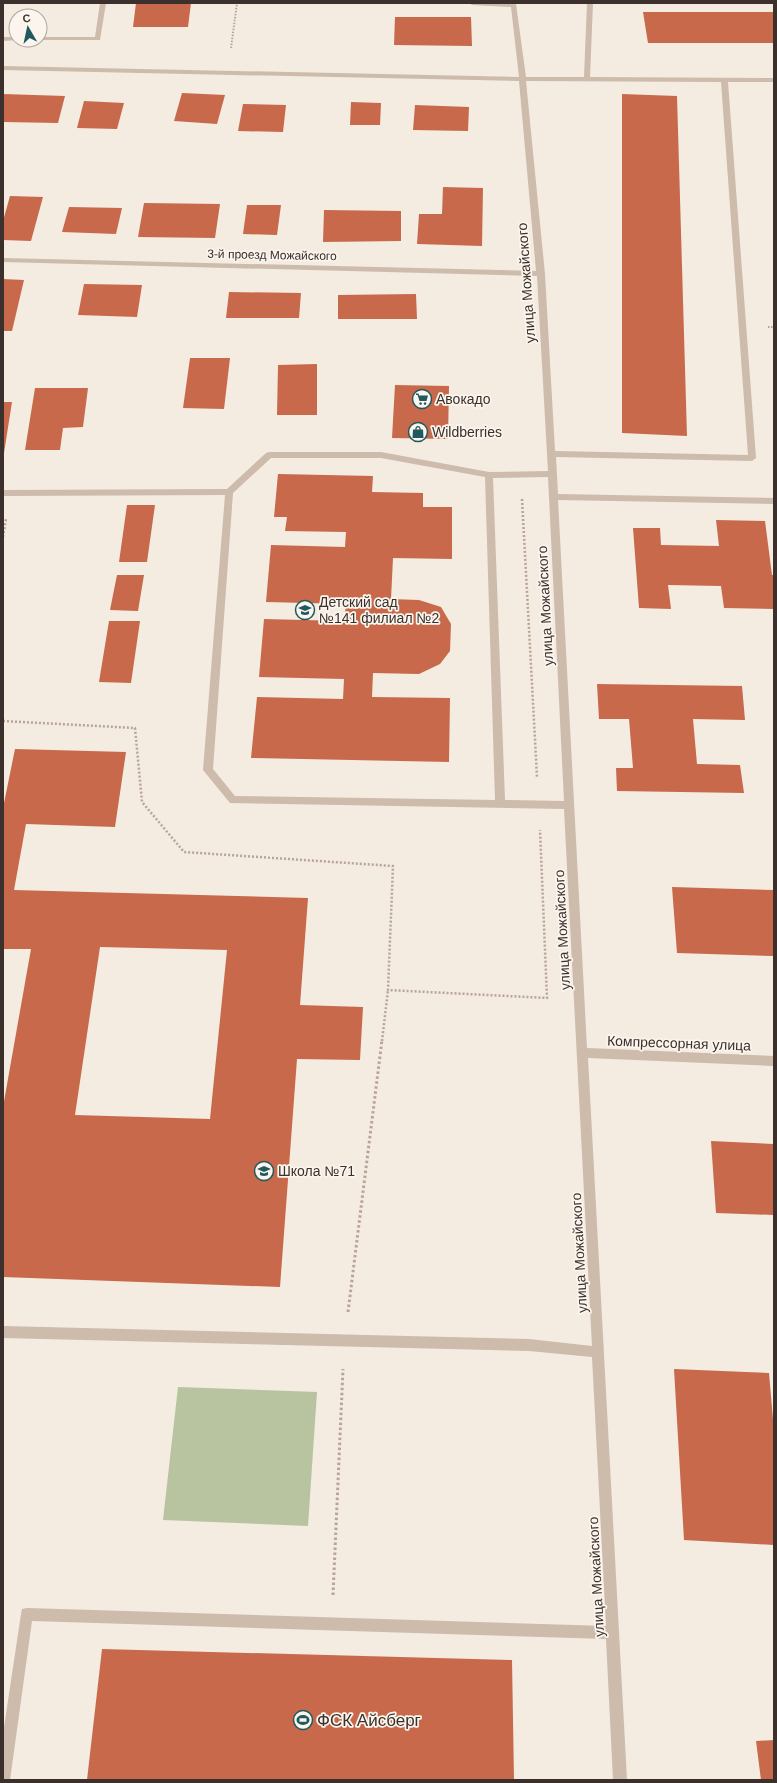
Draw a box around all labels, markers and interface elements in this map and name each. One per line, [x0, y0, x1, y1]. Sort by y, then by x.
north arrow [8, 8, 48, 48]
text: С [22, 12, 31, 25]
street label: улица Можайского [514, 222, 538, 344]
street label: 3-й проезд Можайского [207, 247, 337, 263]
supermarket icon: Авокадо [411, 388, 433, 410]
place label: Авокадо [436, 391, 491, 407]
shop icon: Wildberries [407, 421, 429, 443]
place label: Wildberries [432, 424, 502, 440]
street label: улица Можайского [534, 545, 556, 667]
place label: Детский сад №141 филиал №2 [319, 594, 439, 626]
school or university icon: Детский сад №141 филиал №2 [294, 599, 316, 621]
street label: улица Можайского [551, 869, 573, 991]
street label: Компрессорная улица [607, 1032, 751, 1054]
school or university icon: Школа №71 [253, 1160, 275, 1182]
place label: Школа №71 [278, 1163, 355, 1179]
street label: улица Можайского [568, 1192, 590, 1314]
street label: улица Можайского [585, 1516, 607, 1638]
sports icon: ФСК Айсберг [292, 1709, 314, 1731]
place label: ФСК Айсберг [317, 1711, 421, 1730]

